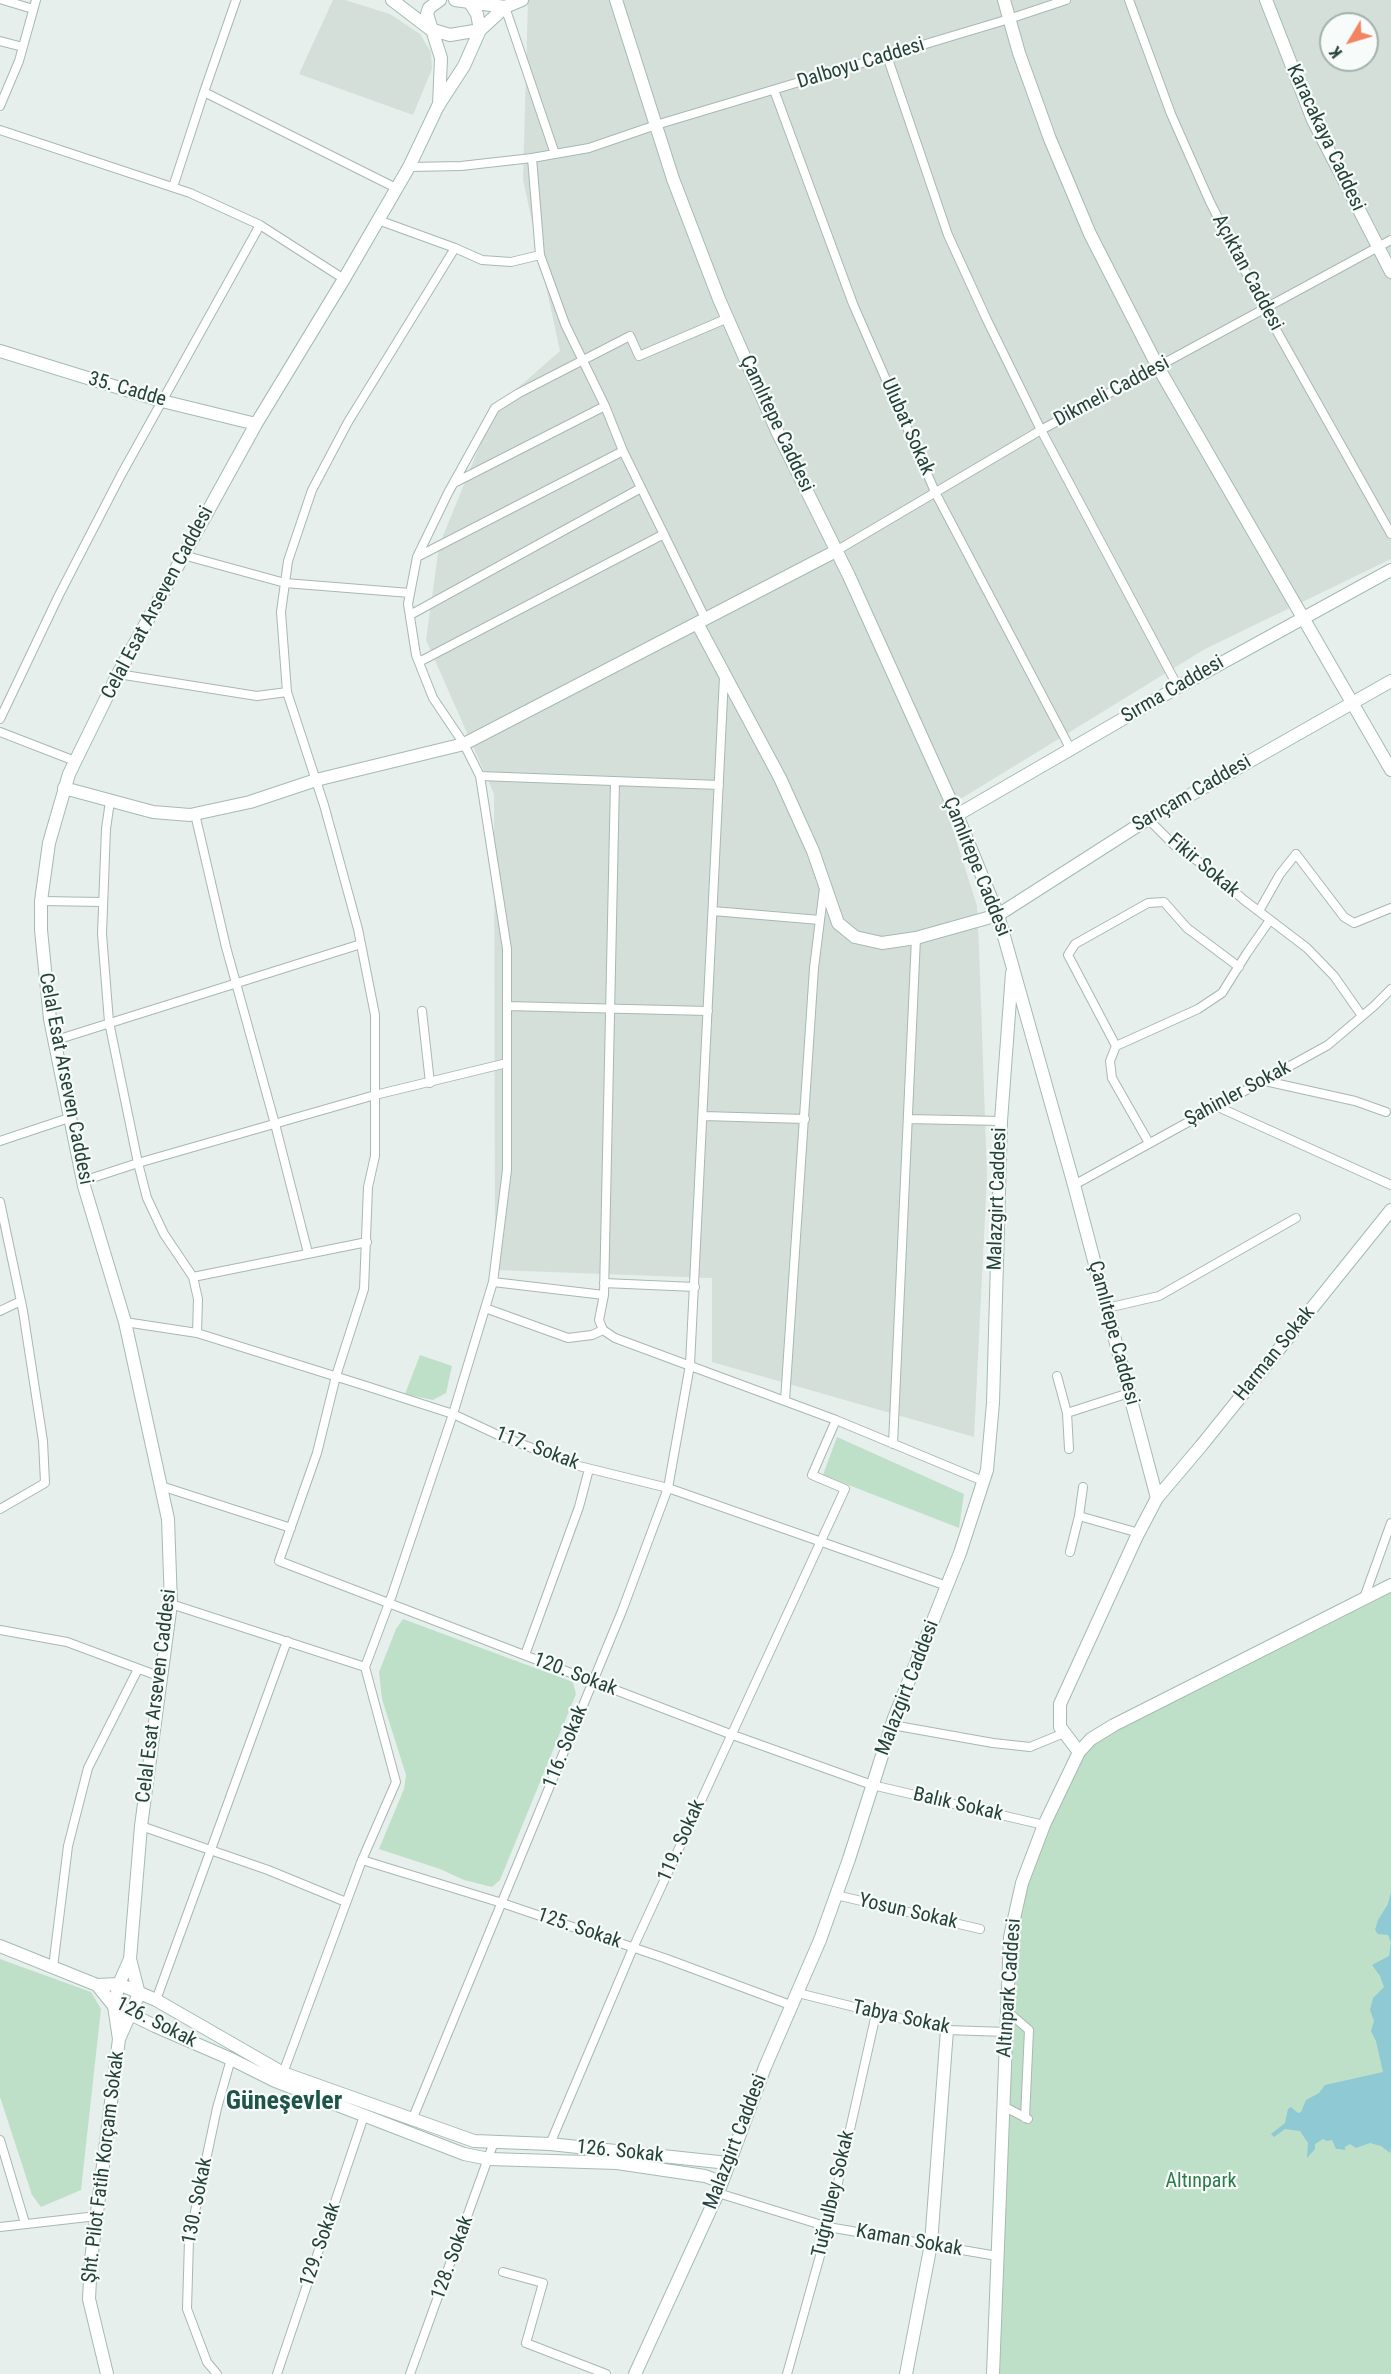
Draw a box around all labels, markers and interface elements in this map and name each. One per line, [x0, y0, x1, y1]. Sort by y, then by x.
north arrow [1319, 12, 1379, 72]
street label: Dalboyu Caddesi [794, 33, 928, 95]
text: K [1326, 43, 1346, 62]
street label: Karacakaya Caddesi [1280, 61, 1370, 215]
street label: Açıktan Caddesi [1206, 211, 1288, 335]
street label: Çamlıtepe Caddesi [734, 352, 818, 496]
street label: Dikmeli Caddesi [1050, 352, 1174, 432]
street label: 35. Cadde [85, 367, 169, 413]
street label: Ulubat Sokak [875, 375, 939, 479]
street label: Celal Esat Arseven Caddesi [97, 502, 219, 704]
street label: Sırma Caddesi [1118, 651, 1228, 729]
street label: Sarıçam Caddesi [1128, 750, 1256, 838]
street label: Çamlıtepe Caddesi [937, 794, 1015, 940]
street label: Fikir Sokak [1162, 829, 1244, 903]
street label: Celal Esat Arseven Caddesi [33, 971, 97, 1187]
street label: Şahinler Sokak [1181, 1056, 1295, 1132]
street label: Malazgirt Caddesi [984, 1127, 1012, 1271]
street label: Çamlıtepe Caddesi [1082, 1258, 1144, 1408]
street label: Harman Sokak [1229, 1302, 1321, 1406]
street label: 117. Sokak [492, 1422, 582, 1476]
street label: Celal Esat Arseven Caddesi [132, 1588, 182, 1804]
street label: Malazgirt Caddesi [871, 1617, 945, 1759]
street label: 120. Sokak [530, 1648, 620, 1702]
street label: 116. Sokak [538, 1702, 594, 1792]
street label: Balık Sokak [911, 1783, 1005, 1827]
street label: 119. Sokak [653, 1796, 711, 1886]
street label: Yosun Sokak [856, 1889, 960, 1935]
street label: 125. Sokak [534, 1903, 624, 1955]
street label: Altınpark Caddesi [993, 1918, 1027, 2058]
street label: 126. Sokak [112, 1992, 200, 2054]
street label: Tabya Sokak [850, 1996, 952, 2040]
street label: Şht. Pilot Fatih Korçam Sokak [78, 2050, 130, 2284]
street label: Malazgirt Caddesi [699, 2071, 773, 2213]
district label: Güneşevler [226, 2086, 342, 2118]
street label: Tuğrulbey Sokak [808, 2128, 860, 2260]
street label: 126. Sokak [575, 2135, 665, 2169]
street label: 130. Sokak [178, 2156, 218, 2246]
park label: Altınpark [1166, 2170, 1236, 2194]
street label: 129. Sokak [295, 2200, 347, 2290]
street label: 128. Sokak [427, 2213, 479, 2303]
street label: Kaman Sokak [854, 2220, 964, 2262]

